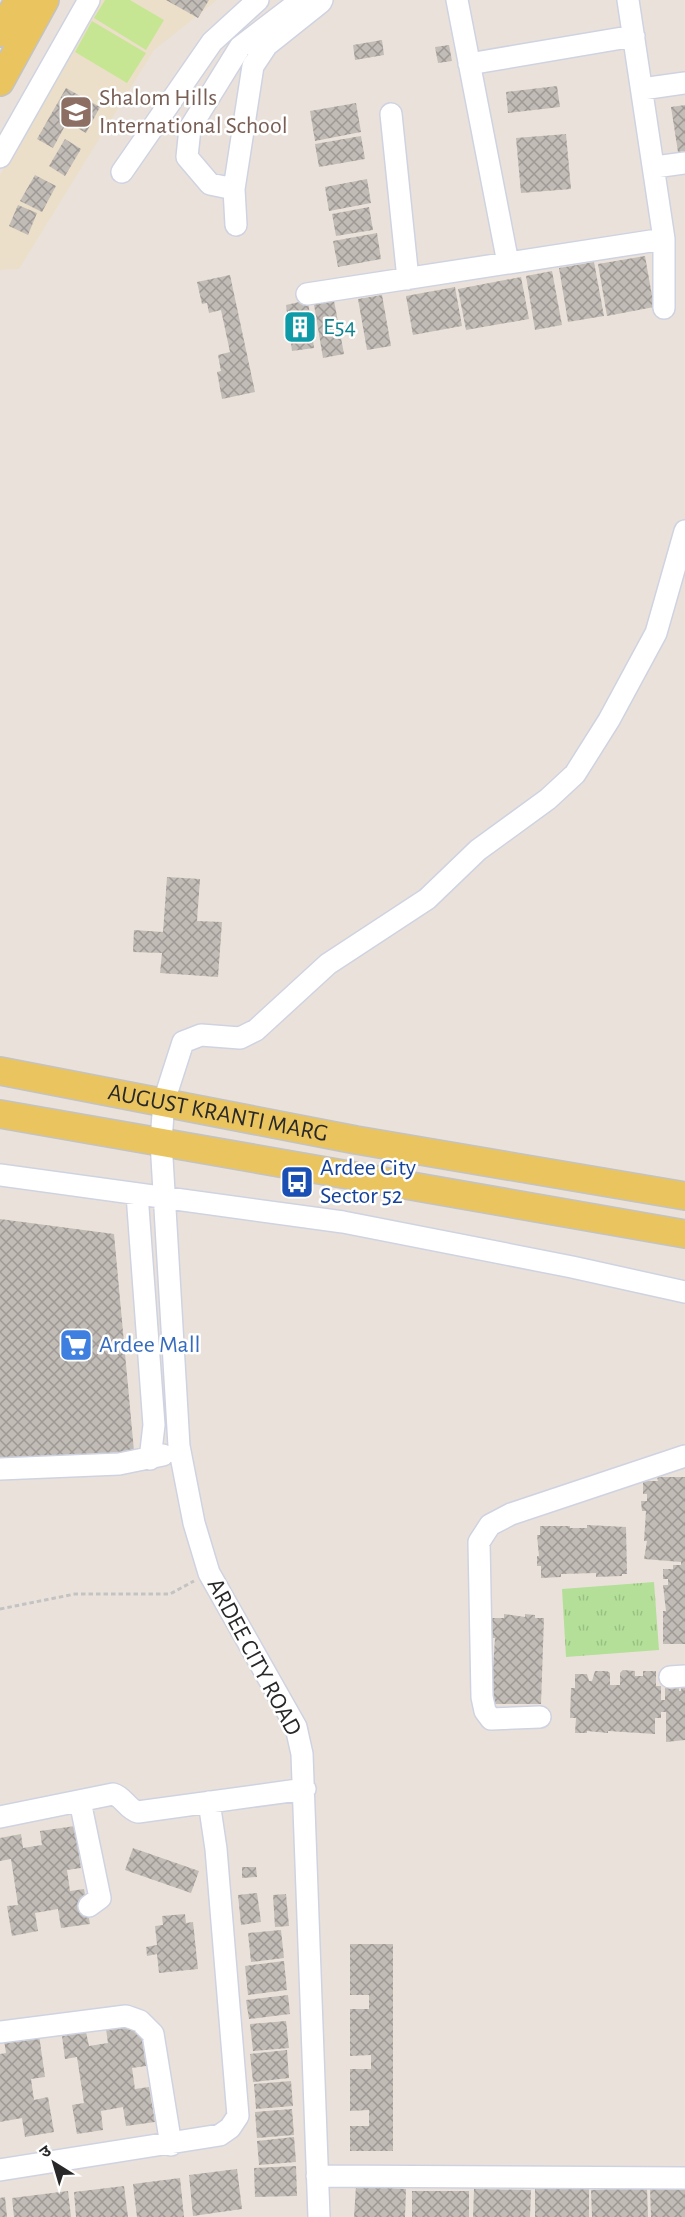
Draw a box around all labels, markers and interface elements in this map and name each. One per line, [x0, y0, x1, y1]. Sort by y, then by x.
place label: Shalom Hills International School [99, 86, 288, 138]
school or university icon: Shalom Hills International School [58, 94, 94, 130]
building icon: E54 [282, 309, 318, 345]
place label: E54 [323, 315, 356, 339]
street label: AUGUST KRANTI MARG [106, 1080, 330, 1146]
place label: Ardee City Sector 52 [320, 1156, 416, 1208]
bus stop icon: Ardee City Sector 52 [279, 1164, 315, 1200]
supermarket icon: Ardee Mall [58, 1327, 94, 1363]
place label: Ardee Mall [99, 1333, 201, 1357]
street label: ARDEE CITY ROAD [203, 1574, 305, 1740]
north arrow [24, 2133, 84, 2193]
text: उ [37, 2142, 55, 2161]

